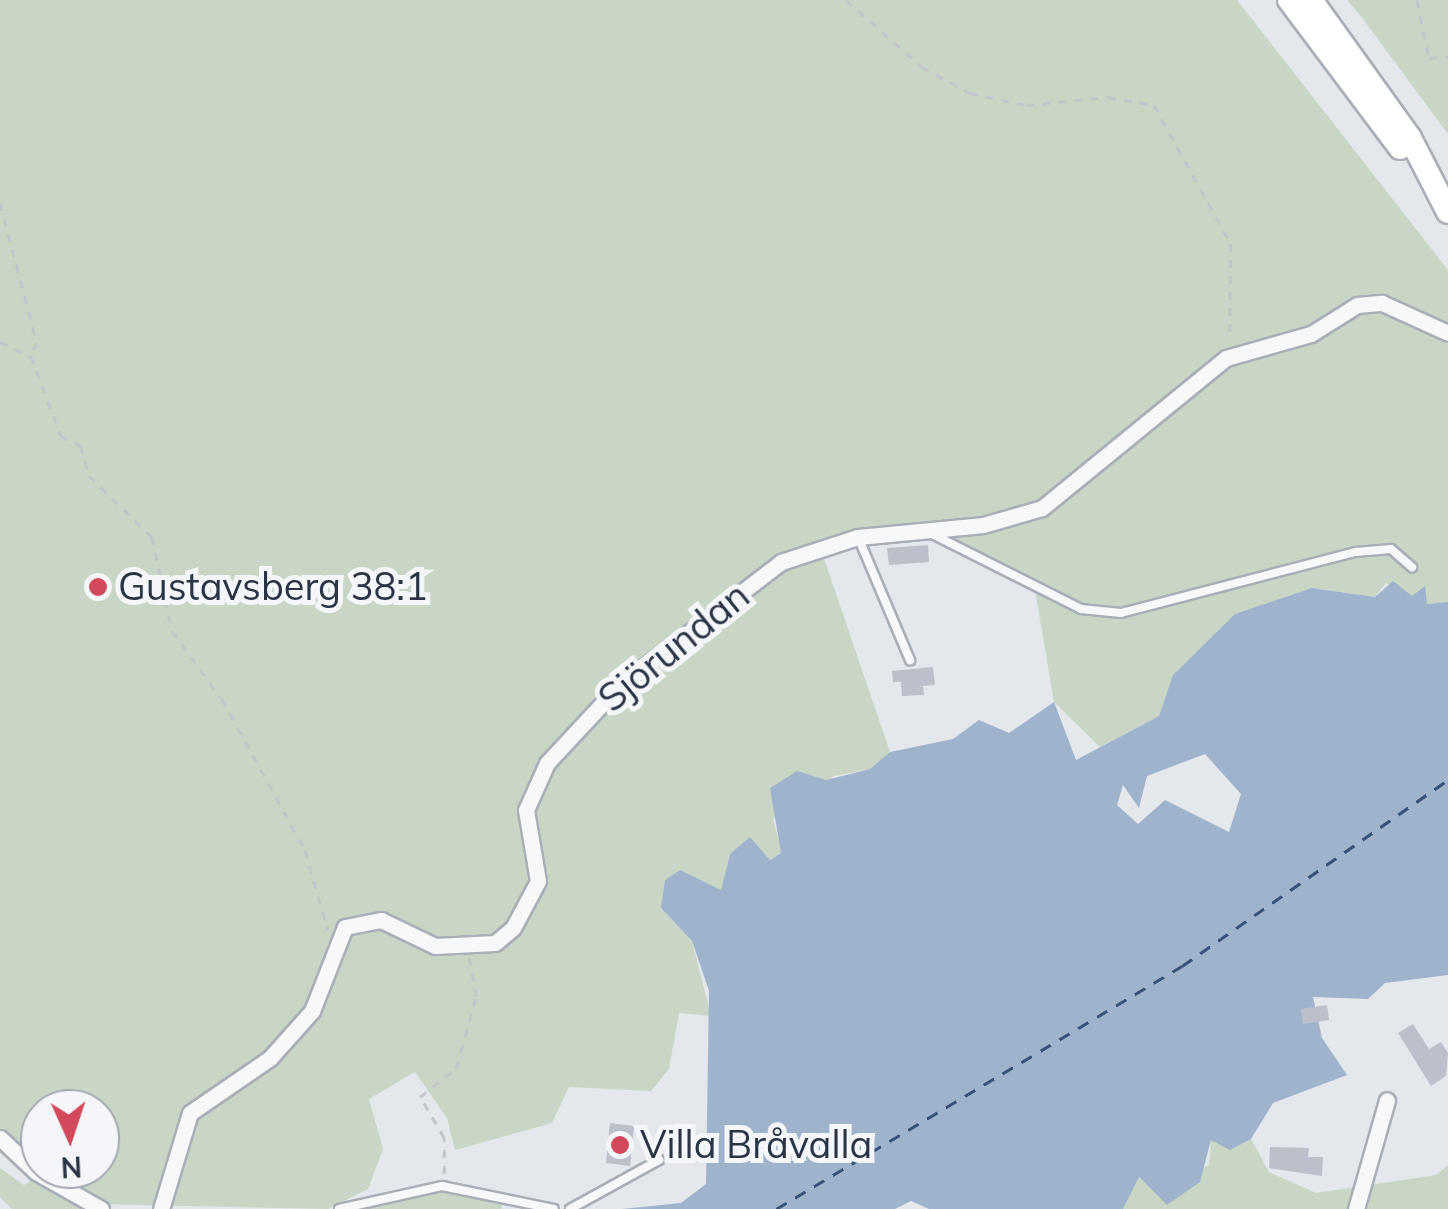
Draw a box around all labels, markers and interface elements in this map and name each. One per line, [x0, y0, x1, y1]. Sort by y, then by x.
place label: Gustavsberg 38:1 [118, 564, 428, 610]
street label: Sjörundan [590, 573, 758, 721]
marker: Gustavsberg 38:1 [87, 576, 109, 598]
north arrow [20, 1089, 120, 1189]
place label: Villa Bråvalla [640, 1122, 872, 1168]
marker: Villa Bråvalla [609, 1134, 631, 1156]
text: N [60, 1149, 83, 1185]

